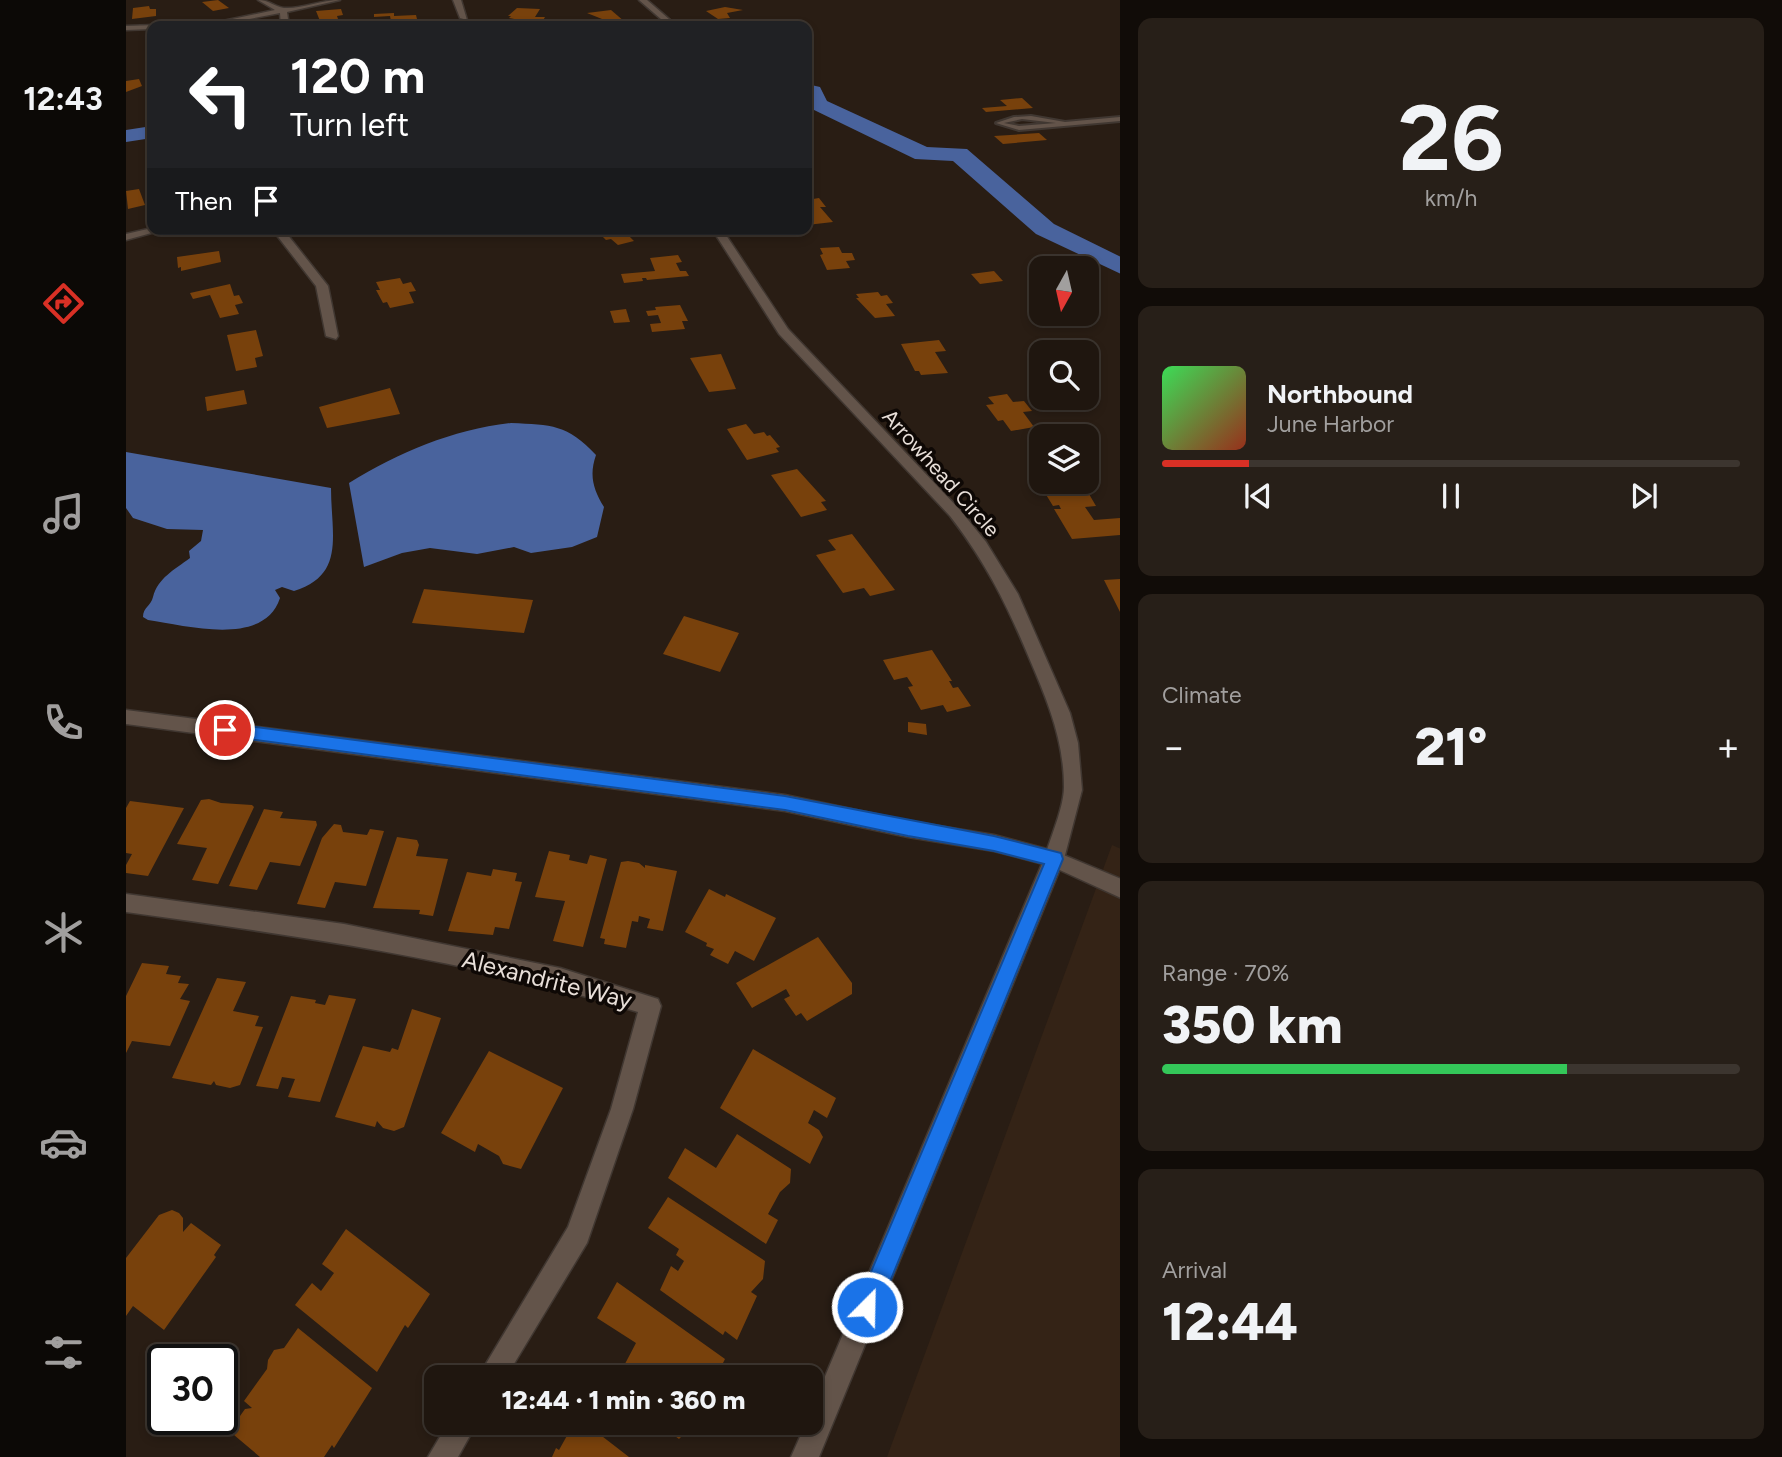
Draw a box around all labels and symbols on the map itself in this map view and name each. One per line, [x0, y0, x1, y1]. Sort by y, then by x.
north arrow [1029, 256, 1099, 326]
street label: Arrowhead Circle [878, 404, 1005, 541]
pin [195, 700, 255, 760]
street label: Alexandrite Way [459, 944, 635, 1015]
position arrow [830, 1270, 904, 1344]
speed limit sign: 30 [147, 1344, 238, 1435]

